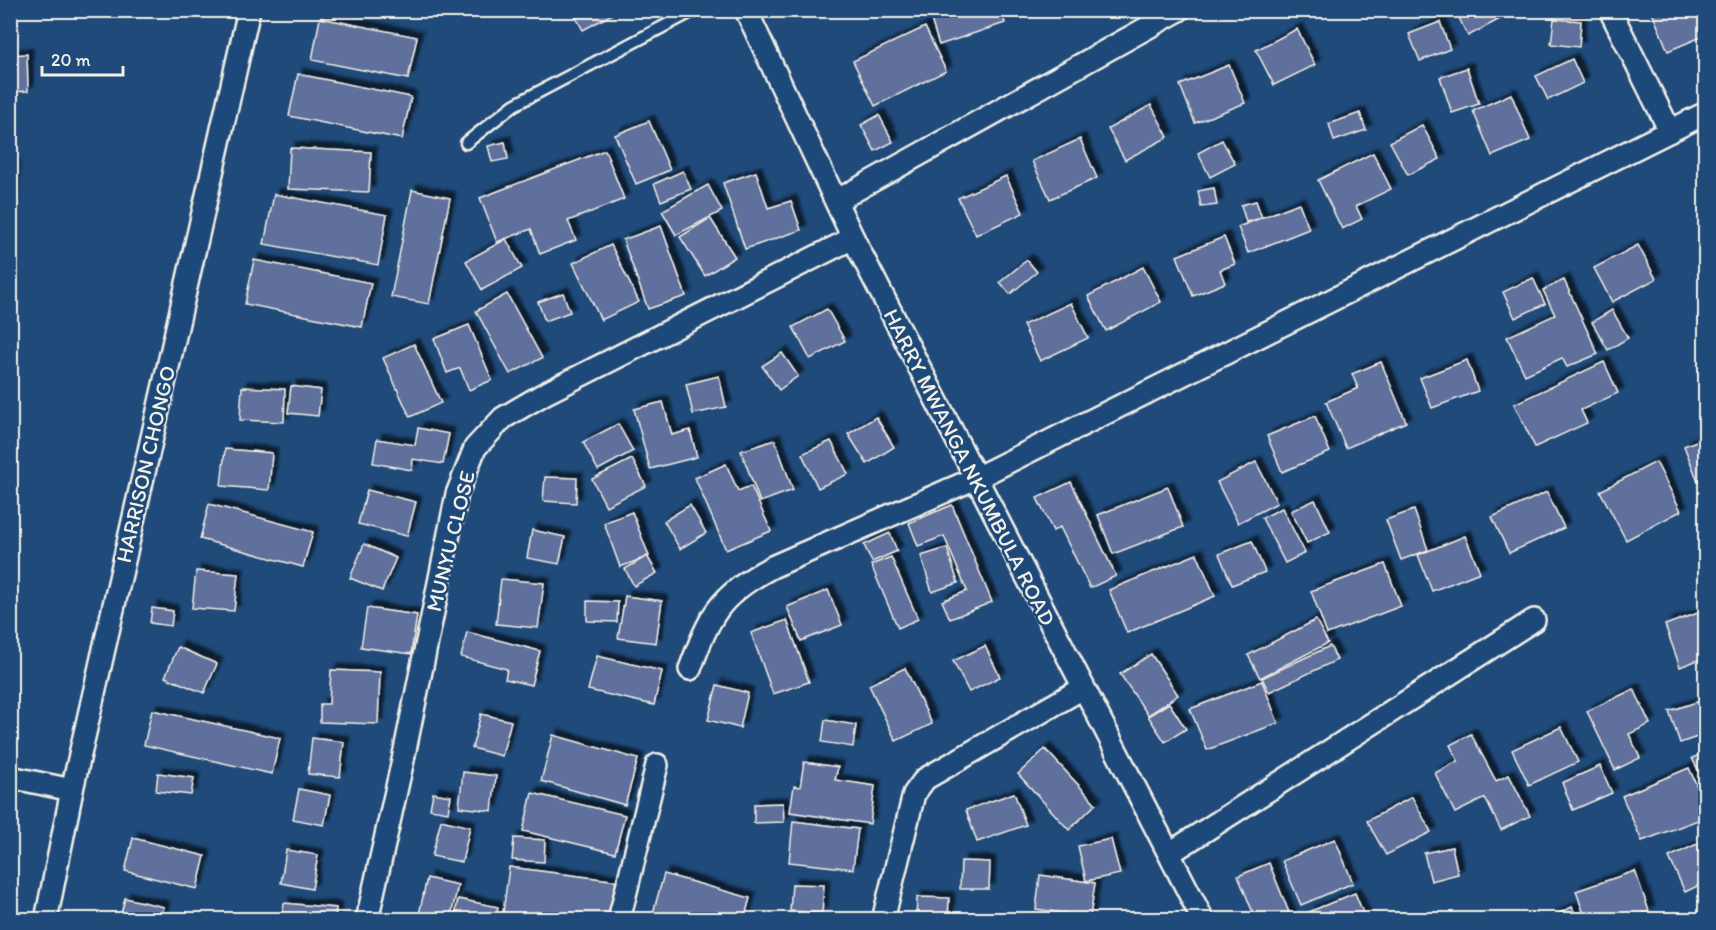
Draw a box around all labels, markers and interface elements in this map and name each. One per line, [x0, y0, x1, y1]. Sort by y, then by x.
scale bar [42, 39, 123, 77]
text: 20 m [51, 49, 91, 71]
street label: HARRY MWANGA NKUMBULA ROAD [878, 304, 1062, 630]
street label: HARRISON CHONGO [110, 363, 181, 565]
street label: MUNYU CLOSE [420, 468, 481, 614]

